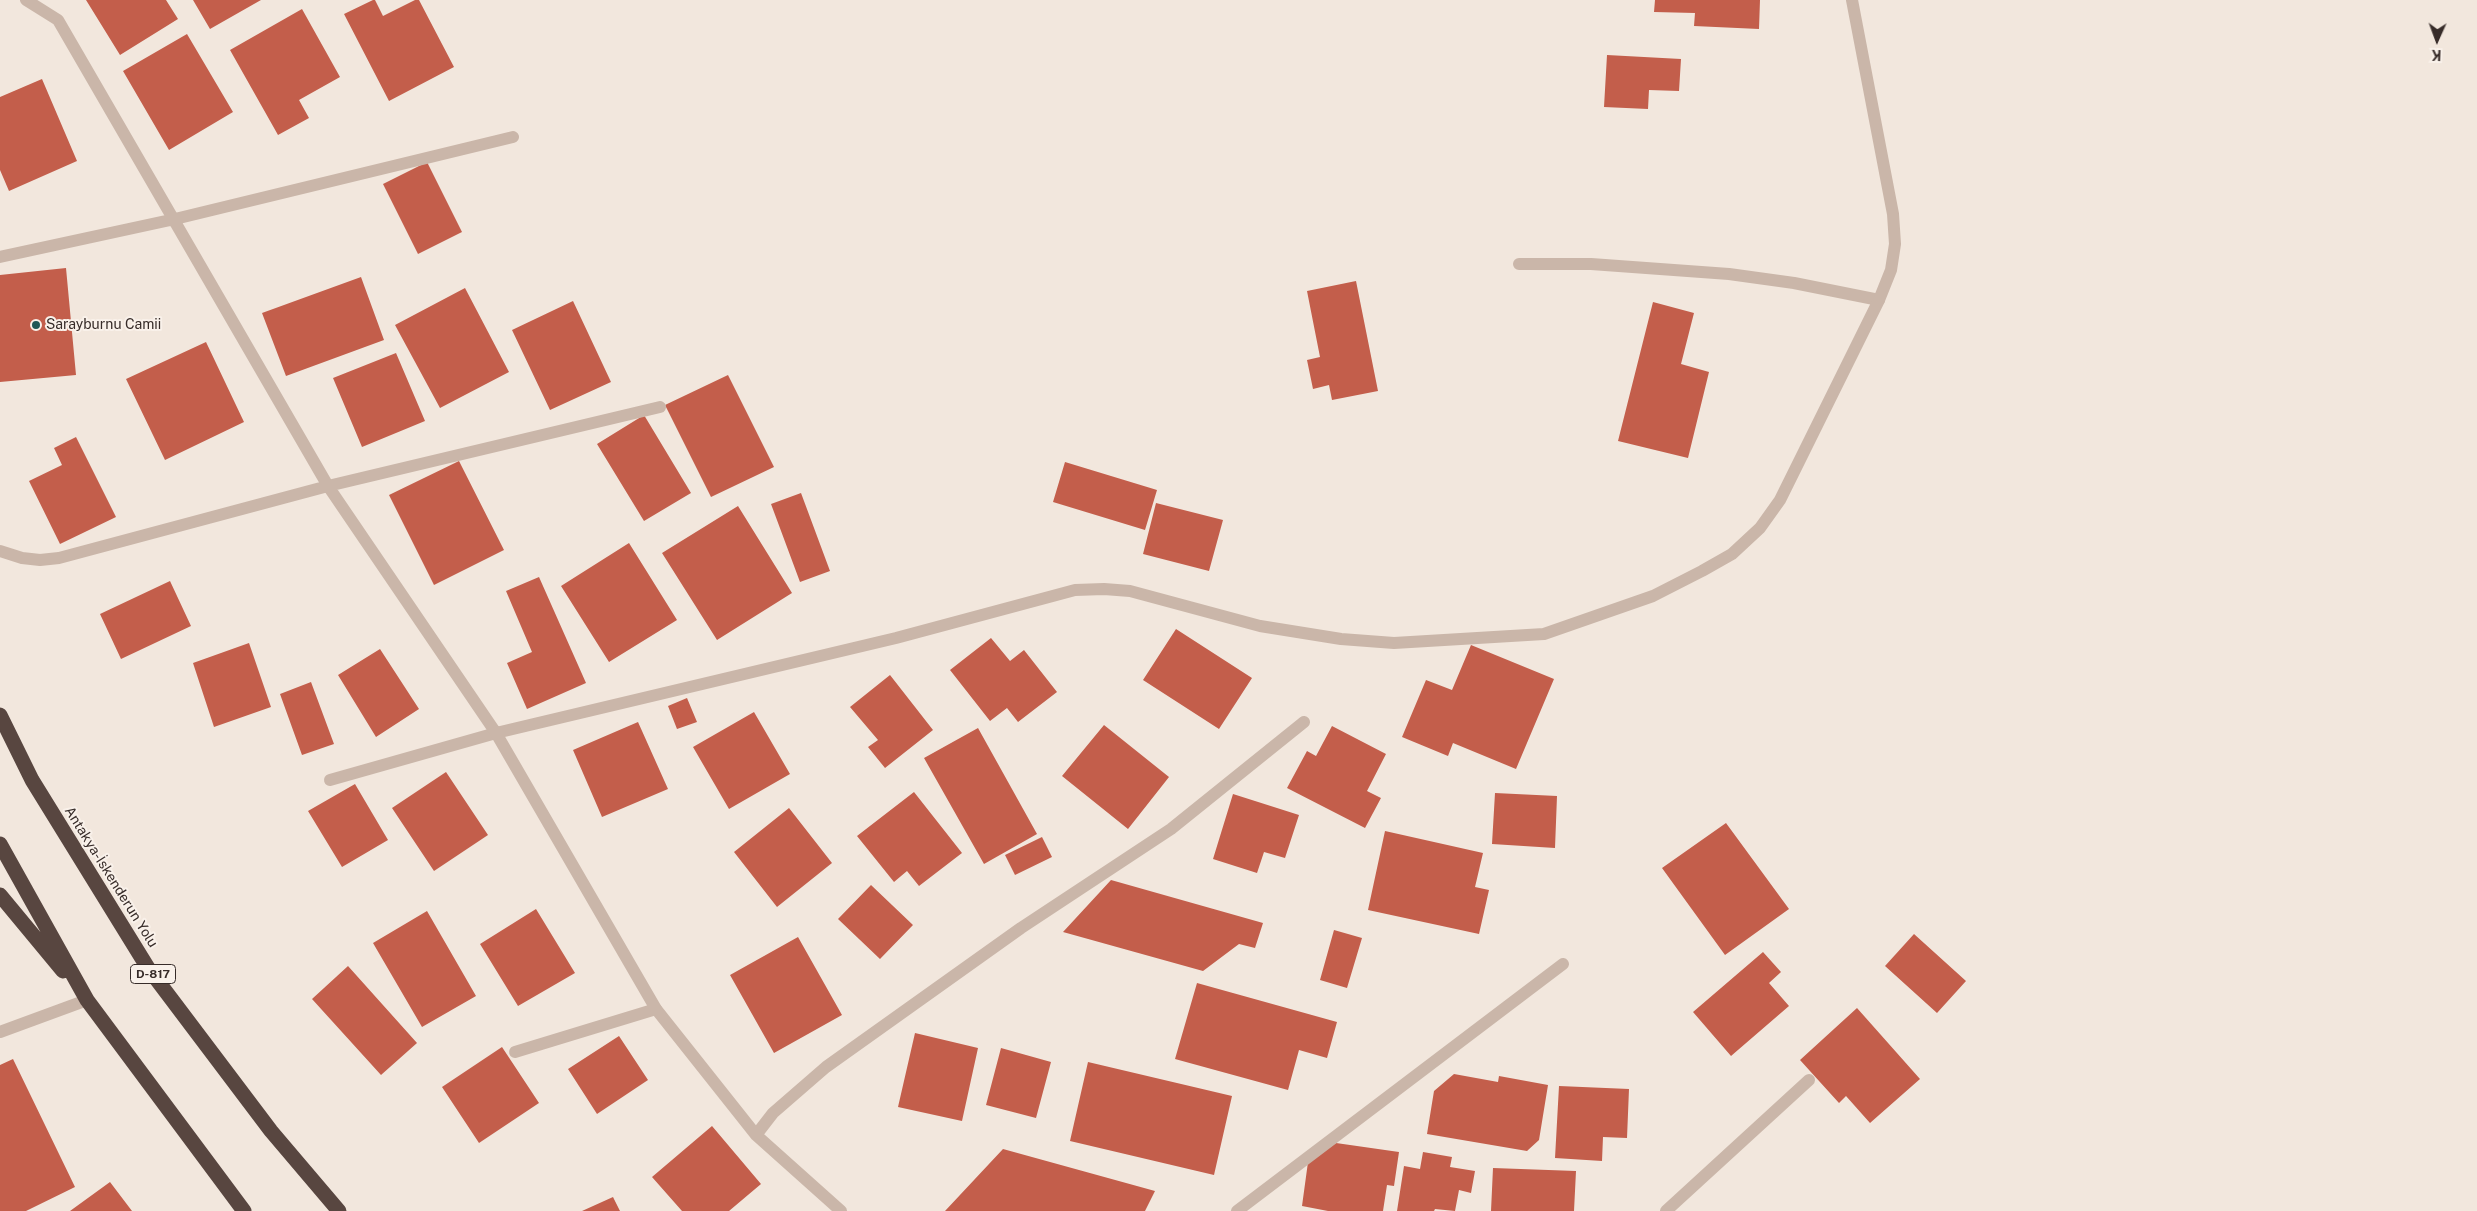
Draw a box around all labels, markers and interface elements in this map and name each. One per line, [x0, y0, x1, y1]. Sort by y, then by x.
north arrow [2412, 15, 2462, 65]
text: K [2431, 47, 2442, 63]
place label: Sarayburnu Camii [46, 317, 161, 333]
marker: Sarayburnu Camii [30, 319, 42, 331]
street label: Antakya-İskenderun Yolu [61, 803, 161, 951]
road number: D-817 [130, 964, 176, 984]

